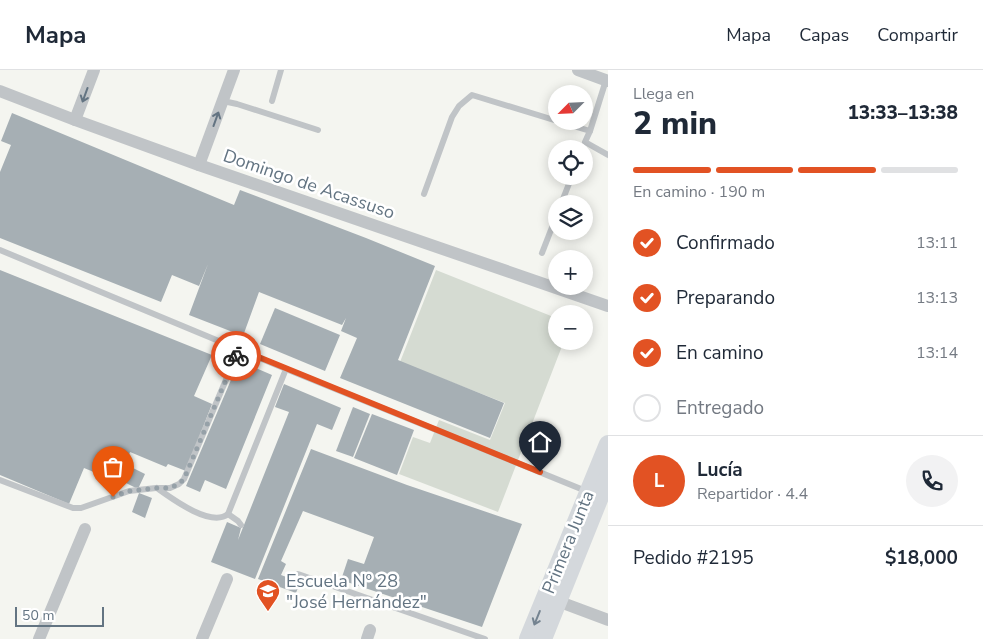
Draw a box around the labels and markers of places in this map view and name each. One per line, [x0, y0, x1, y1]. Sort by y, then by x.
pin [519, 421, 561, 472]
pin [92, 446, 134, 497]
place label: Escuela Nº 28 "José Hernández" [286, 569, 427, 614]
school or university icon: Escuela Nº 28 "José Hernández" [255, 578, 281, 612]

